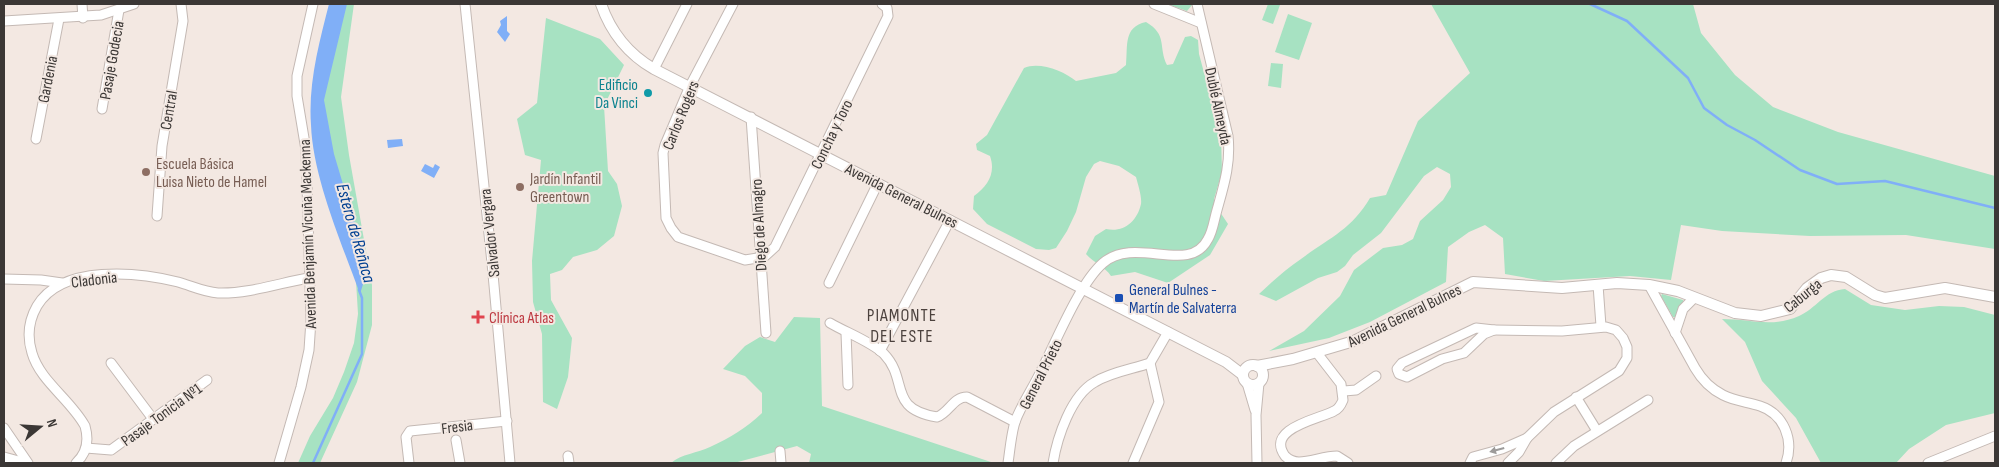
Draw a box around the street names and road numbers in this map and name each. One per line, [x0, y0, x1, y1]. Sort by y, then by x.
street label: Pasaje Godecia [96, 19, 129, 101]
street label: Gardenia [35, 54, 62, 104]
street label: Dublé Almeyda [1200, 66, 1235, 147]
street label: Carlos Rogers [659, 78, 704, 153]
street label: Central [157, 89, 182, 131]
street label: Concha y Toro [807, 97, 857, 172]
street label: Avenida Benjamín Vicuña Mackenna [296, 139, 321, 330]
street label: Avenida General Bulnes [841, 159, 961, 233]
street label: Diego de Almagro [748, 178, 771, 271]
street label: Salvador Vergara [476, 188, 505, 278]
street label: Cladonia [70, 268, 118, 293]
street label: Caburga [1780, 275, 1826, 317]
street label: Avenida General Bulnes [1344, 281, 1465, 352]
street label: General Prieto [1016, 337, 1067, 413]
street label: Pasaje Tonicia Nº1 [118, 379, 206, 451]
street label: Fresia [440, 416, 474, 439]

